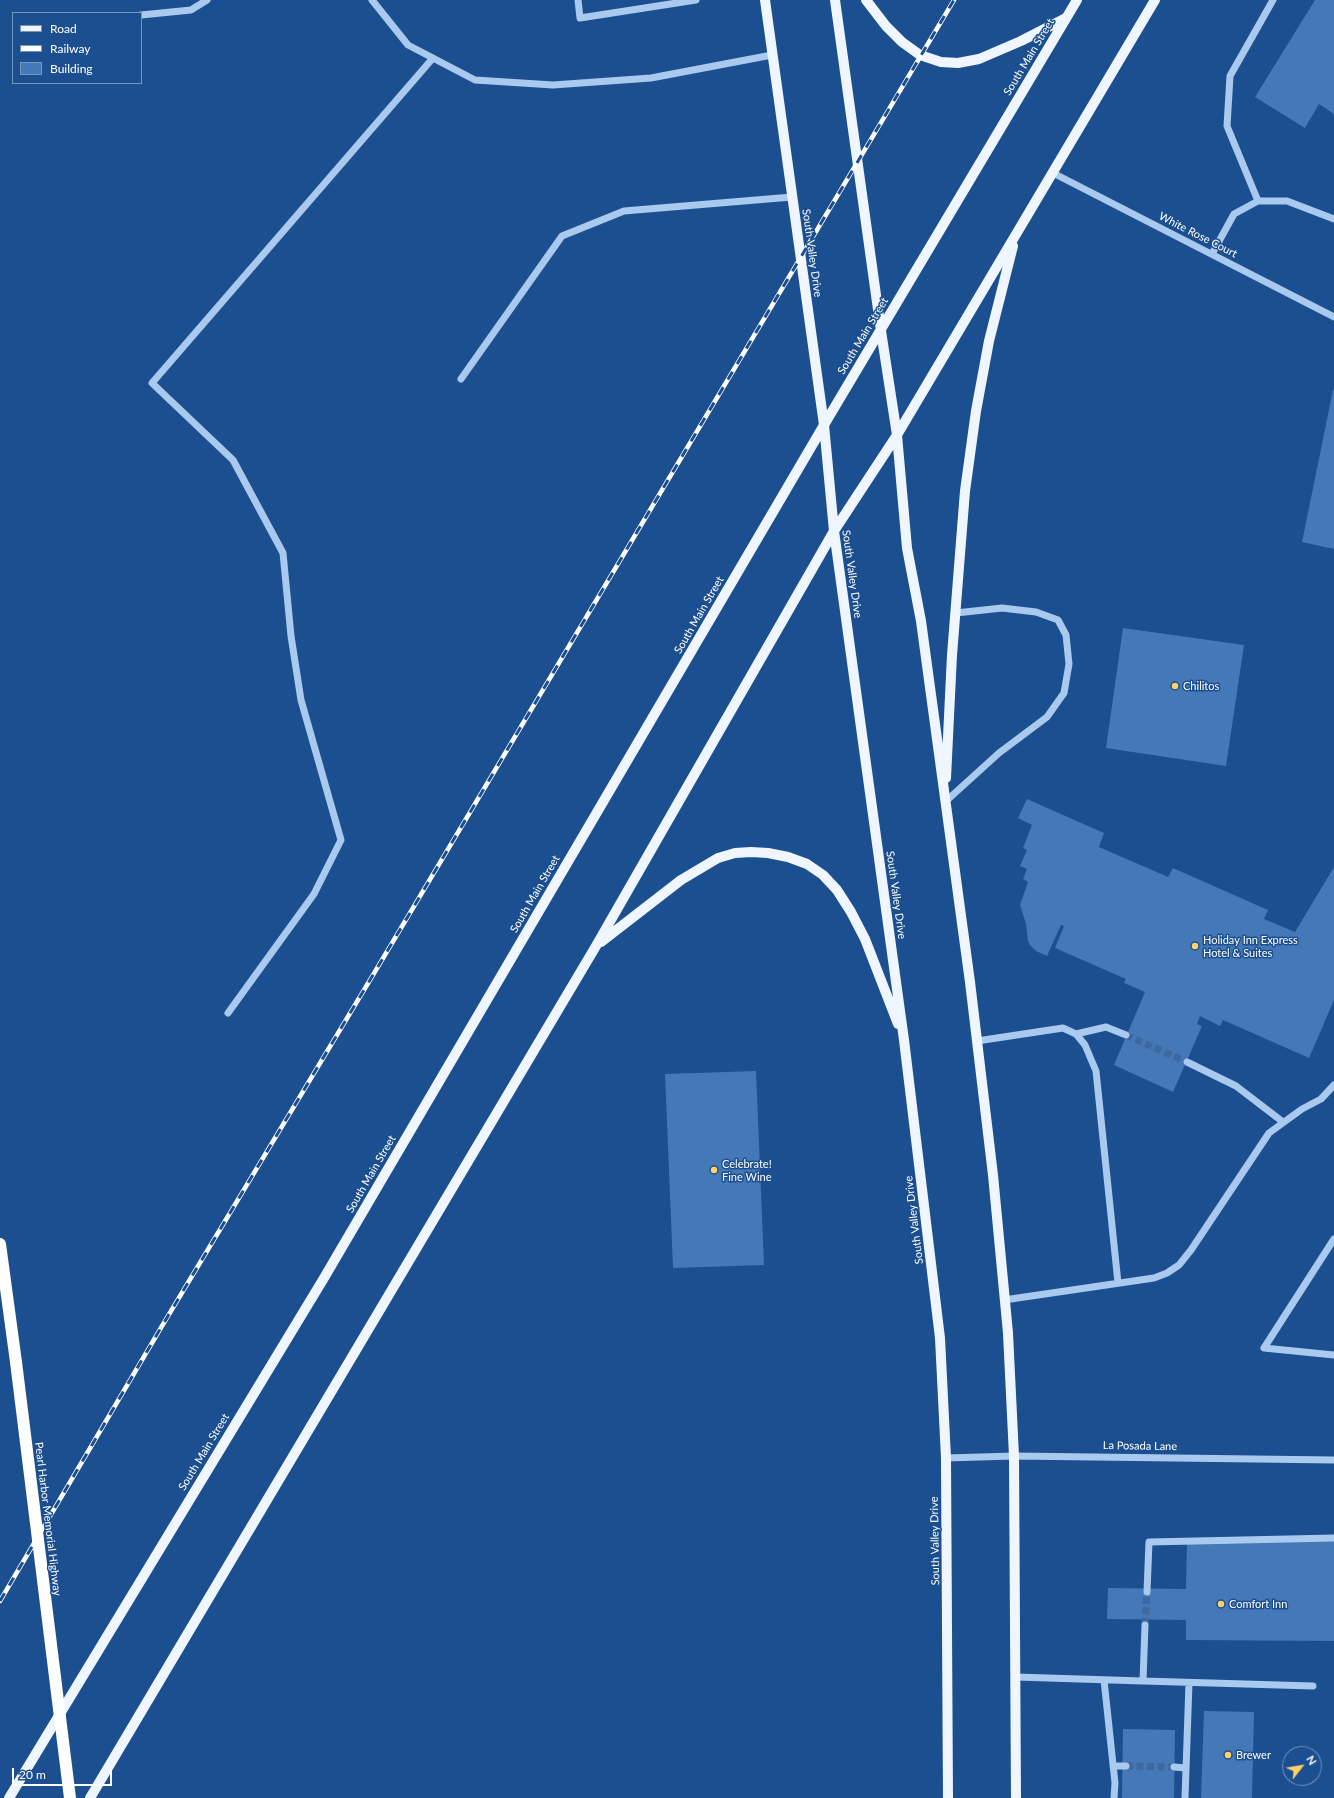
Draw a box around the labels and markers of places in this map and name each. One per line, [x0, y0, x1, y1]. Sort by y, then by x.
place label: Chilitos [1183, 679, 1219, 693]
marker: Chilitos [1170, 681, 1180, 691]
place label: Holiday Inn Express Hotel & Suites [1203, 933, 1298, 959]
marker: Holiday Inn Express Hotel & Suites [1190, 941, 1200, 951]
place label: Celebrate! Fine Wine [722, 1157, 772, 1183]
marker: Celebrate! Fine Wine [709, 1165, 719, 1175]
place label: Comfort Inn [1229, 1597, 1287, 1611]
marker: Comfort Inn [1216, 1599, 1226, 1609]
place label: Brewer [1236, 1748, 1271, 1762]
marker: Brewer [1223, 1750, 1233, 1760]

